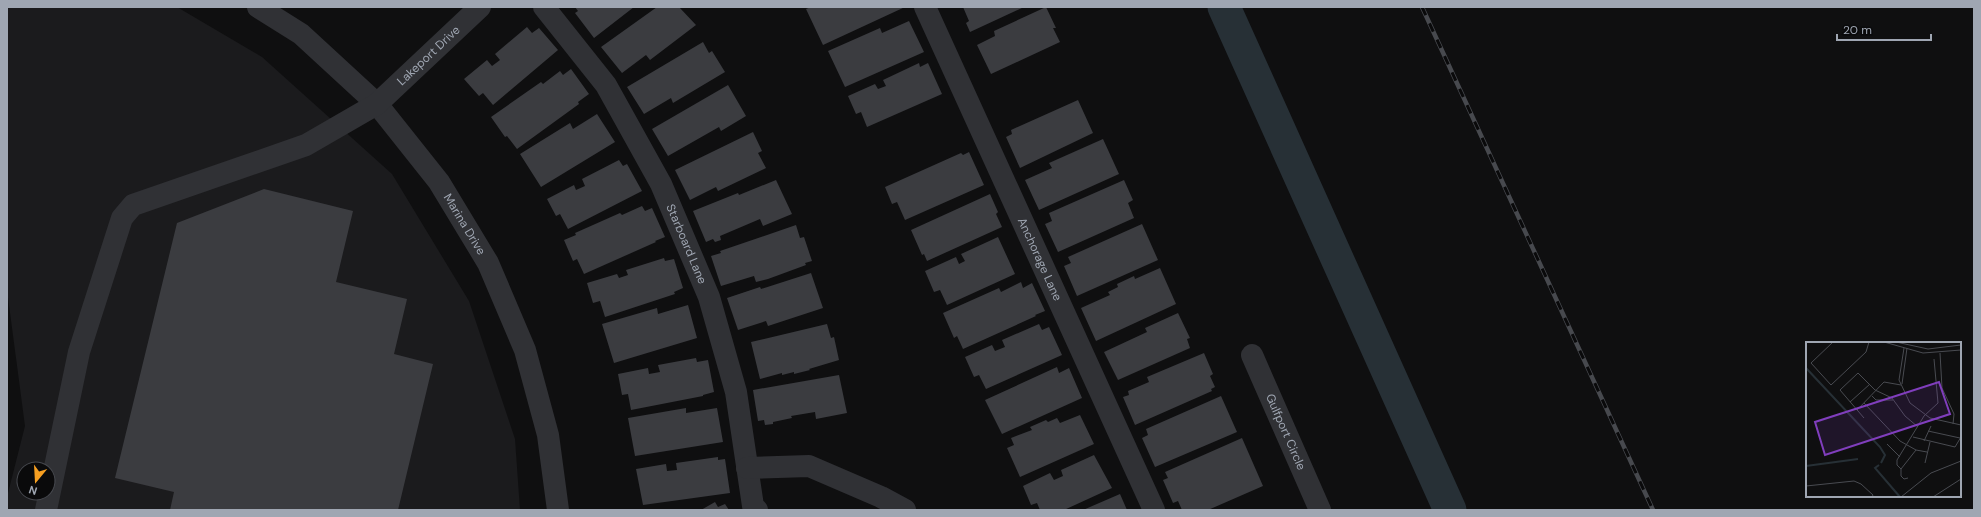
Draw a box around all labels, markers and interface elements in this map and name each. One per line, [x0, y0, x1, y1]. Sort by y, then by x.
scale bar [1837, 16, 1931, 42]
street label: Lakeport Drive [394, 22, 464, 89]
text: 20 m [1843, 22, 1872, 38]
street label: Marina Drive [440, 190, 489, 258]
street label: Starboard Lane [662, 202, 711, 287]
street label: Anchorage Lane [1014, 215, 1066, 303]
inset map [1806, 342, 1961, 497]
street label: Gulfport Circle [1262, 391, 1310, 473]
north arrow [16, 461, 56, 501]
text: N [27, 483, 39, 498]

